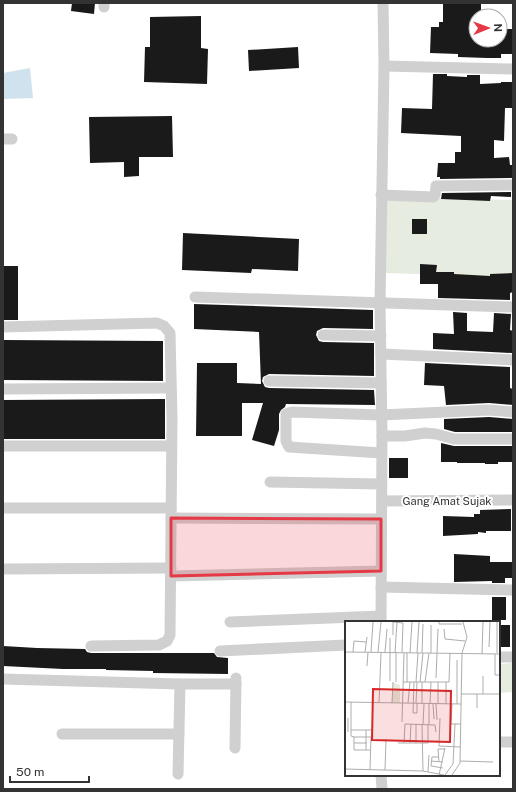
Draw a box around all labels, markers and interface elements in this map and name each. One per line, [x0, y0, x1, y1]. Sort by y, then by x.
north arrow [468, 8, 508, 48]
text: N [492, 23, 504, 32]
street label: Gang Amat Sujak [402, 495, 492, 507]
inset map [345, 621, 500, 776]
scale bar [10, 758, 89, 784]
text: 50 m [16, 765, 44, 779]

